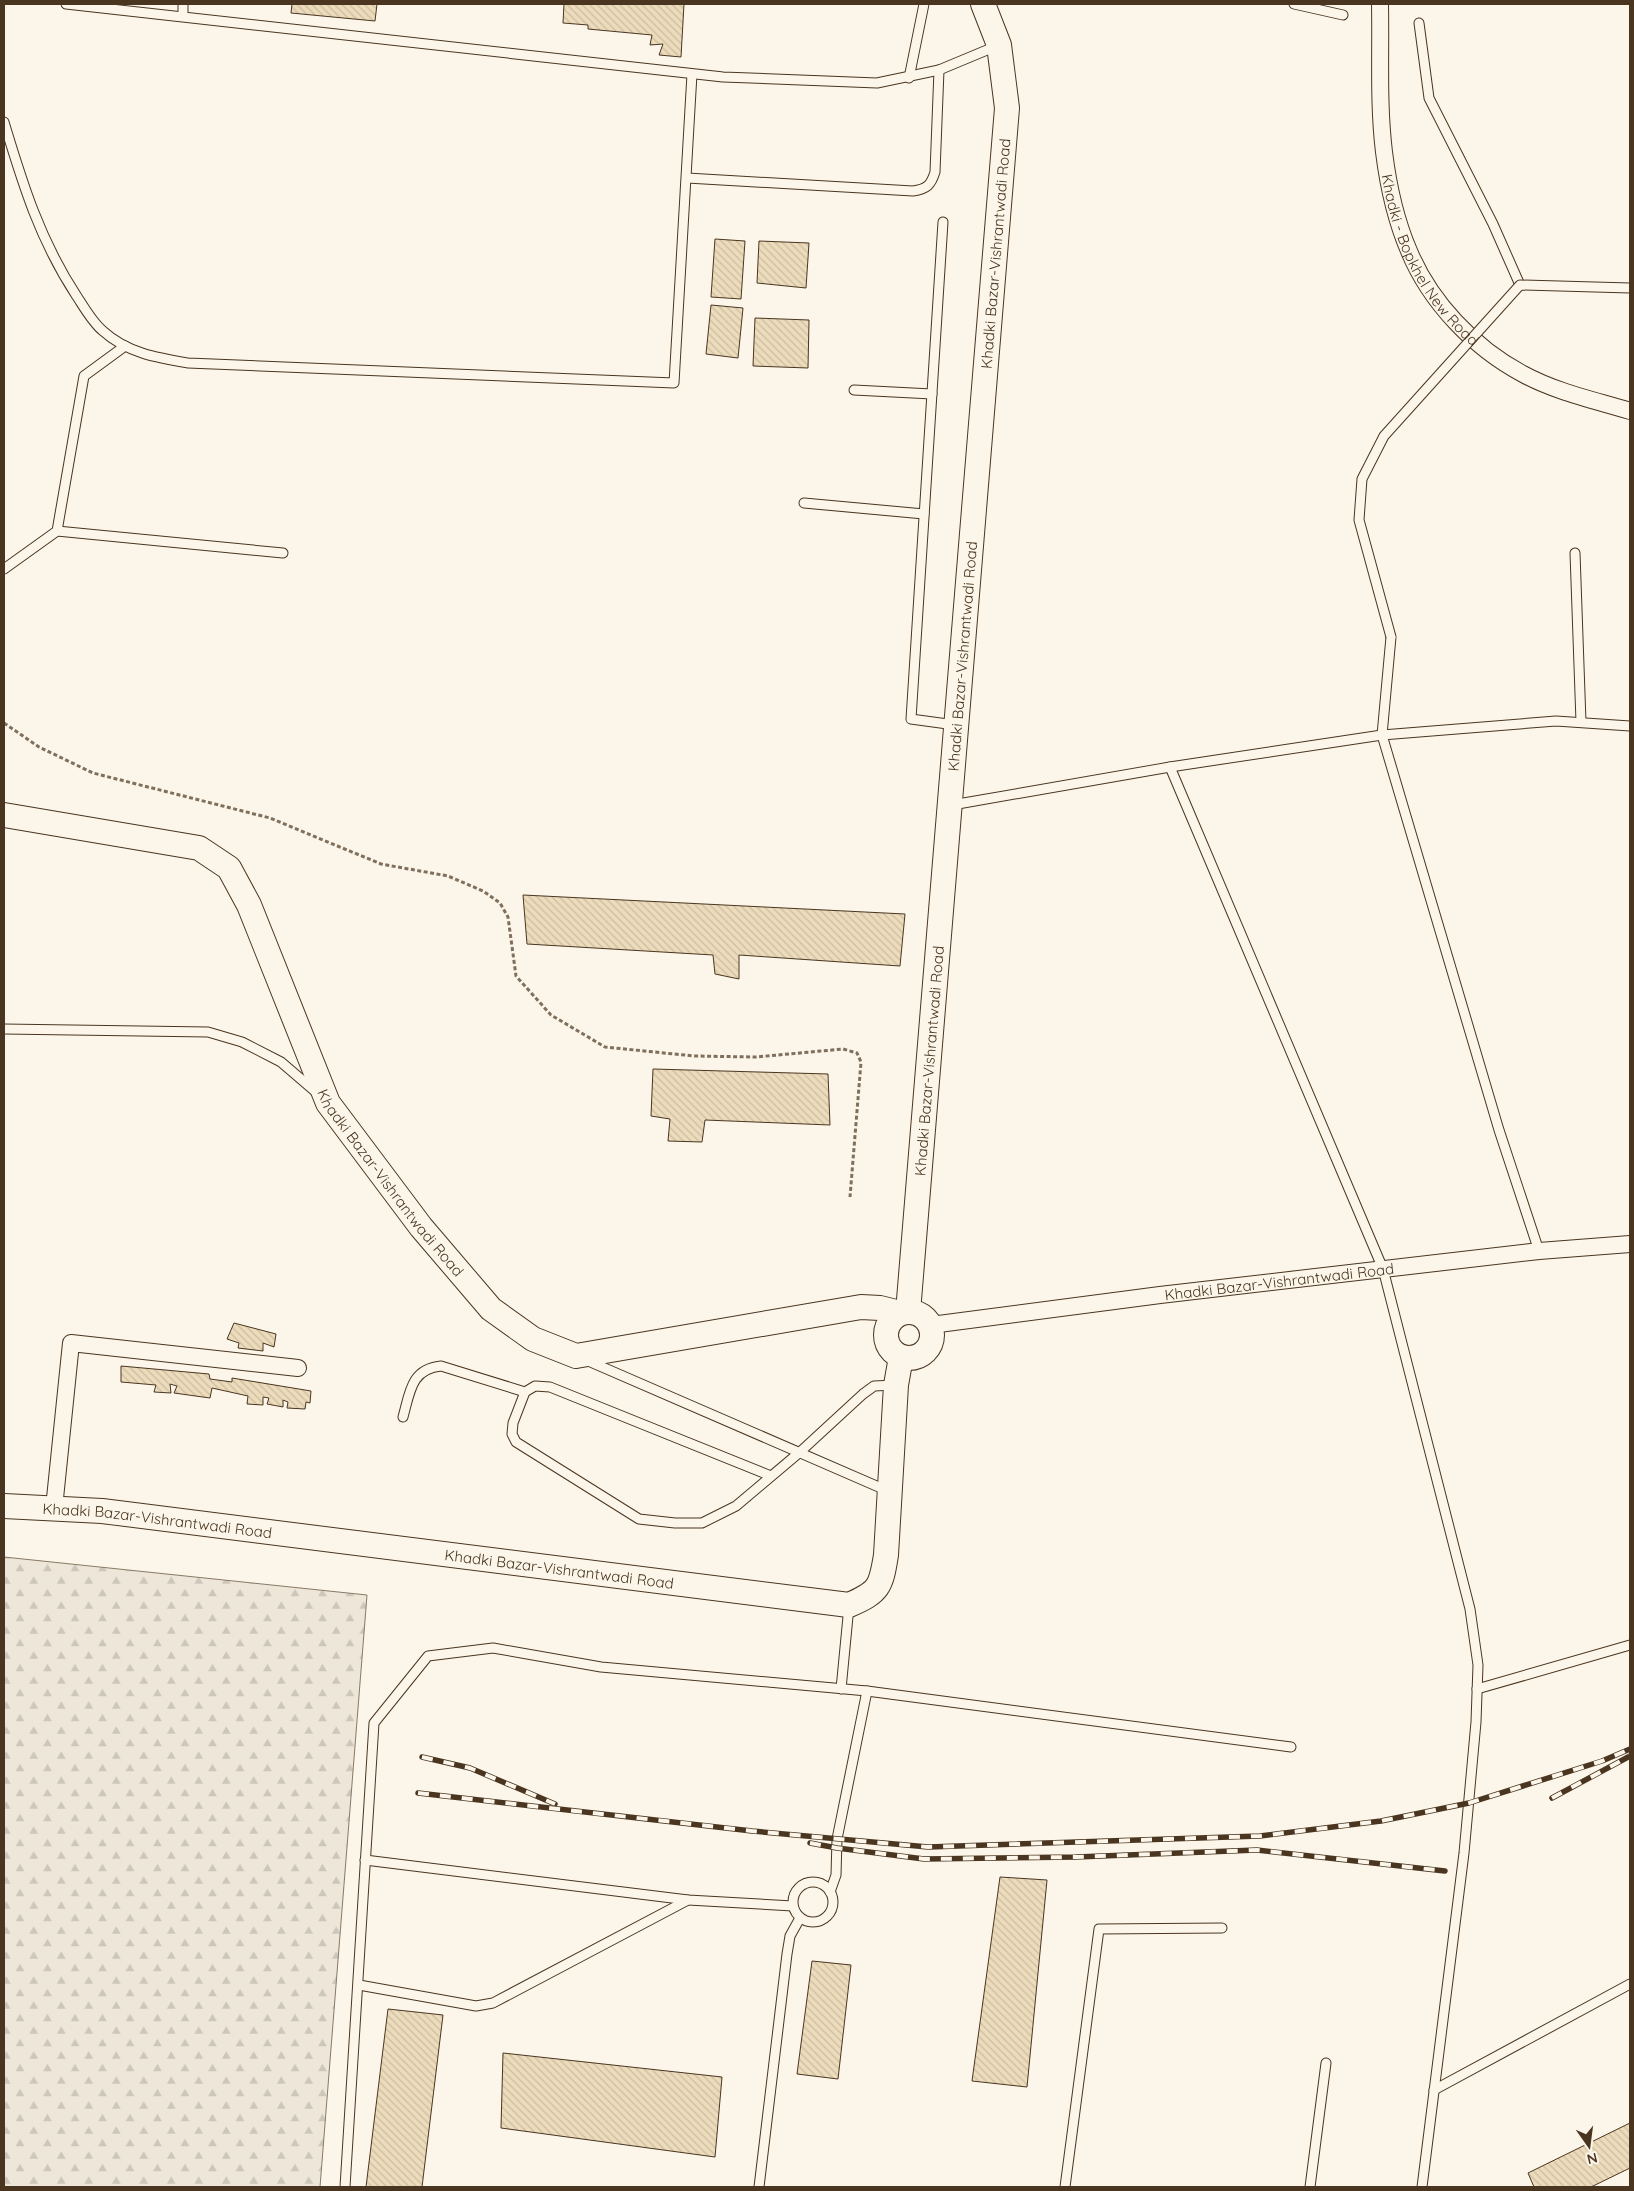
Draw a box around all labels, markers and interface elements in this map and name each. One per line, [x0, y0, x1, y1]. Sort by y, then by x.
street label: Khadki Bazar-Vishrantwadi Road [976, 138, 1014, 369]
street label: Khadki - Bopkhel New Road [1378, 173, 1483, 349]
street label: Khadki Bazar-Vishrantwadi Road [943, 540, 981, 772]
street label: Khadki Bazar-Vishrantwadi Road [910, 945, 948, 1177]
street label: Khadki Bazar-Vishrantwadi Road [314, 1086, 468, 1280]
street label: Khadki Bazar-Vishrantwadi Road [1163, 1258, 1395, 1304]
street label: Khadki Bazar-Vishrantwadi Road [42, 1498, 273, 1542]
street label: Khadki Bazar-Vishrantwadi Road [444, 1545, 675, 1592]
north arrow [1564, 2121, 1614, 2171]
text: N [1585, 2149, 1599, 2169]

